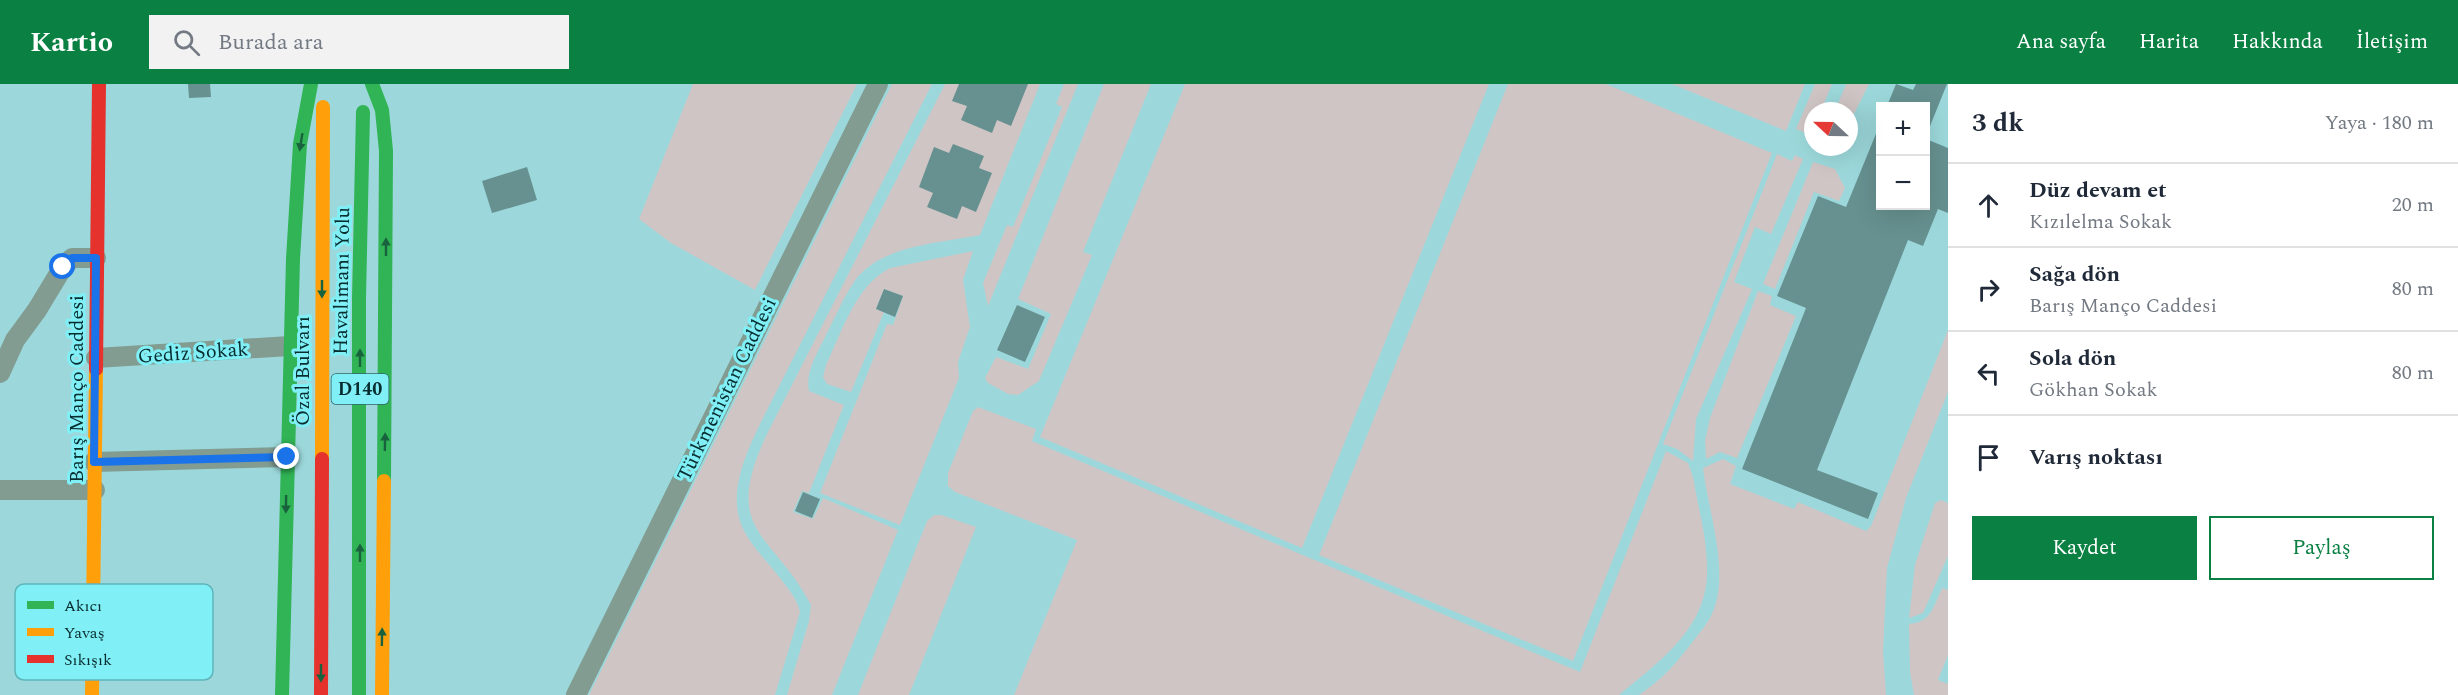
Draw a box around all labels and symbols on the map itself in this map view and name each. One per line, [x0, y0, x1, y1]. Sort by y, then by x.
north arrow [1804, 102, 1858, 156]
one-way arrow [296, 132, 305, 151]
street label: Havalimanı Yolu [326, 207, 358, 355]
one-way arrow [381, 237, 391, 256]
route start [49, 253, 75, 279]
one-way arrow [317, 280, 327, 299]
street label: Türkmenistan Caddesi [669, 292, 785, 487]
street label: Barış Manço Caddesi [62, 295, 92, 483]
street label: Özal Bulvarı [288, 316, 318, 426]
street label: Gediz Sokak [137, 334, 249, 372]
one-way arrow [355, 348, 365, 367]
road number: D140 [332, 374, 388, 404]
one-way arrow [380, 432, 389, 451]
route end [273, 443, 299, 469]
one-way arrow [281, 495, 291, 514]
one-way arrow [355, 543, 365, 562]
legend [15, 584, 213, 680]
text: Akıcı [64, 594, 102, 618]
text: Yavaş [64, 621, 105, 645]
one-way arrow [377, 627, 387, 646]
text: Sıkışık [64, 648, 112, 672]
one-way arrow [316, 664, 326, 683]

